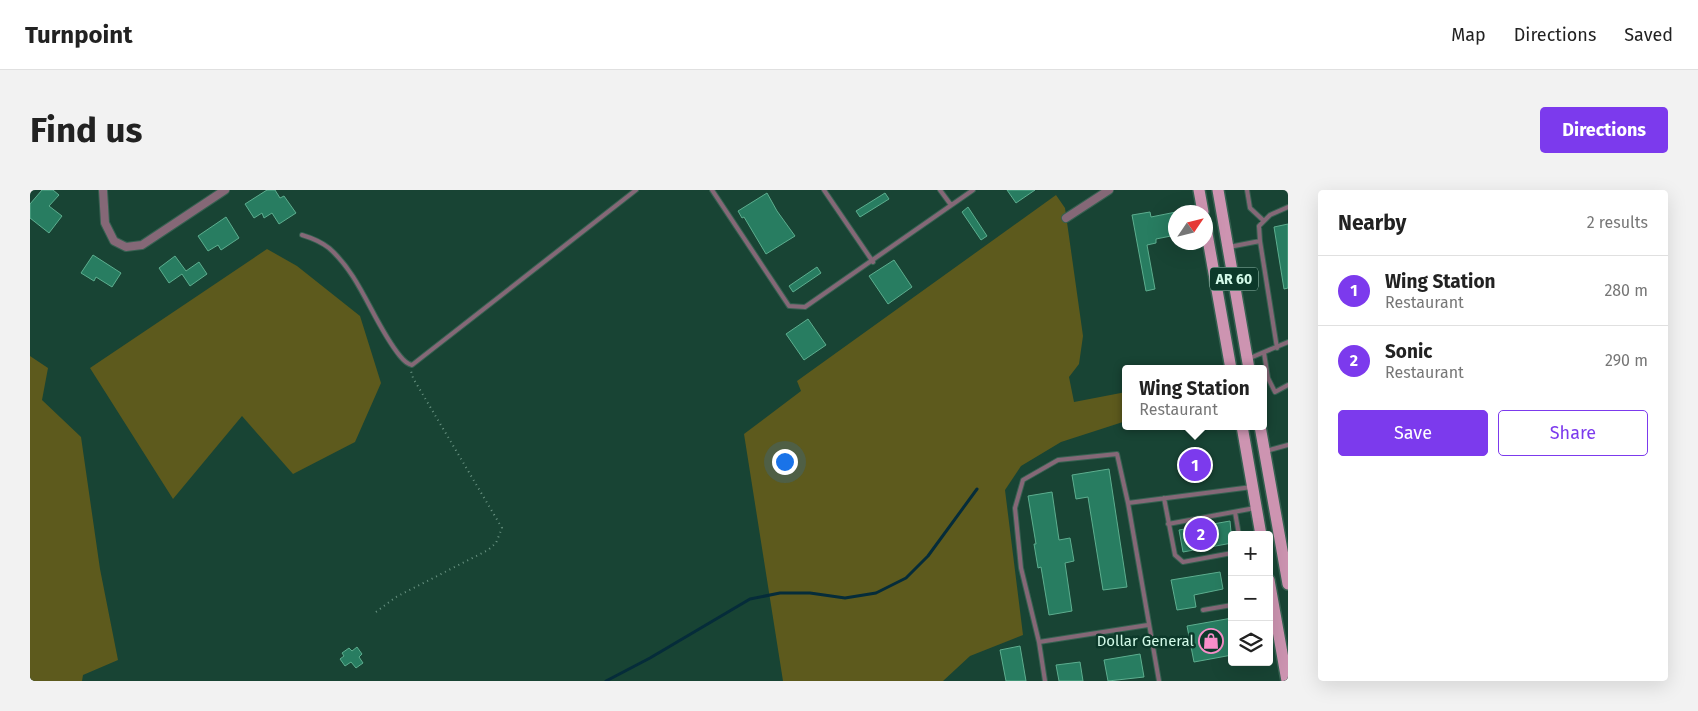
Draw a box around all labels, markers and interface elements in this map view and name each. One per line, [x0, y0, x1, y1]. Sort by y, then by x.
text: Turnpoint [25, 21, 132, 49]
text: Map [1451, 24, 1486, 46]
text: Directions [1514, 24, 1596, 46]
text: Saved [1624, 24, 1673, 46]
button: Directions [1540, 107, 1668, 153]
text: Find us [30, 109, 142, 151]
north arrow [1168, 205, 1213, 250]
text: Nearby [1338, 210, 1406, 236]
text: 2 results [1587, 213, 1648, 232]
road number: AR 60 [1210, 268, 1258, 290]
text: Wing Station [1385, 270, 1496, 293]
text: 1 [1350, 281, 1358, 300]
text: 280 m [1604, 281, 1648, 300]
text: Restaurant [1385, 293, 1464, 312]
text: Sonic [1385, 340, 1432, 363]
text: 2 [1350, 351, 1358, 370]
text: 290 m [1605, 351, 1648, 370]
text: Restaurant [1385, 363, 1464, 382]
popup [1122, 365, 1267, 430]
text: Wing Station [1139, 377, 1250, 400]
text: Restaurant [1139, 400, 1218, 419]
button: Save [1338, 410, 1488, 456]
button: Share [1498, 410, 1648, 456]
pin: 1 [1179, 446, 1211, 484]
your location [772, 449, 798, 475]
pin: 2 [1185, 515, 1217, 553]
map controls [1228, 531, 1273, 666]
button: + [1228, 531, 1273, 576]
button: − [1228, 576, 1273, 621]
button: layers [1228, 621, 1273, 666]
shop icon: Dollar General [1198, 628, 1224, 654]
place label: Dollar General [1097, 632, 1195, 650]

